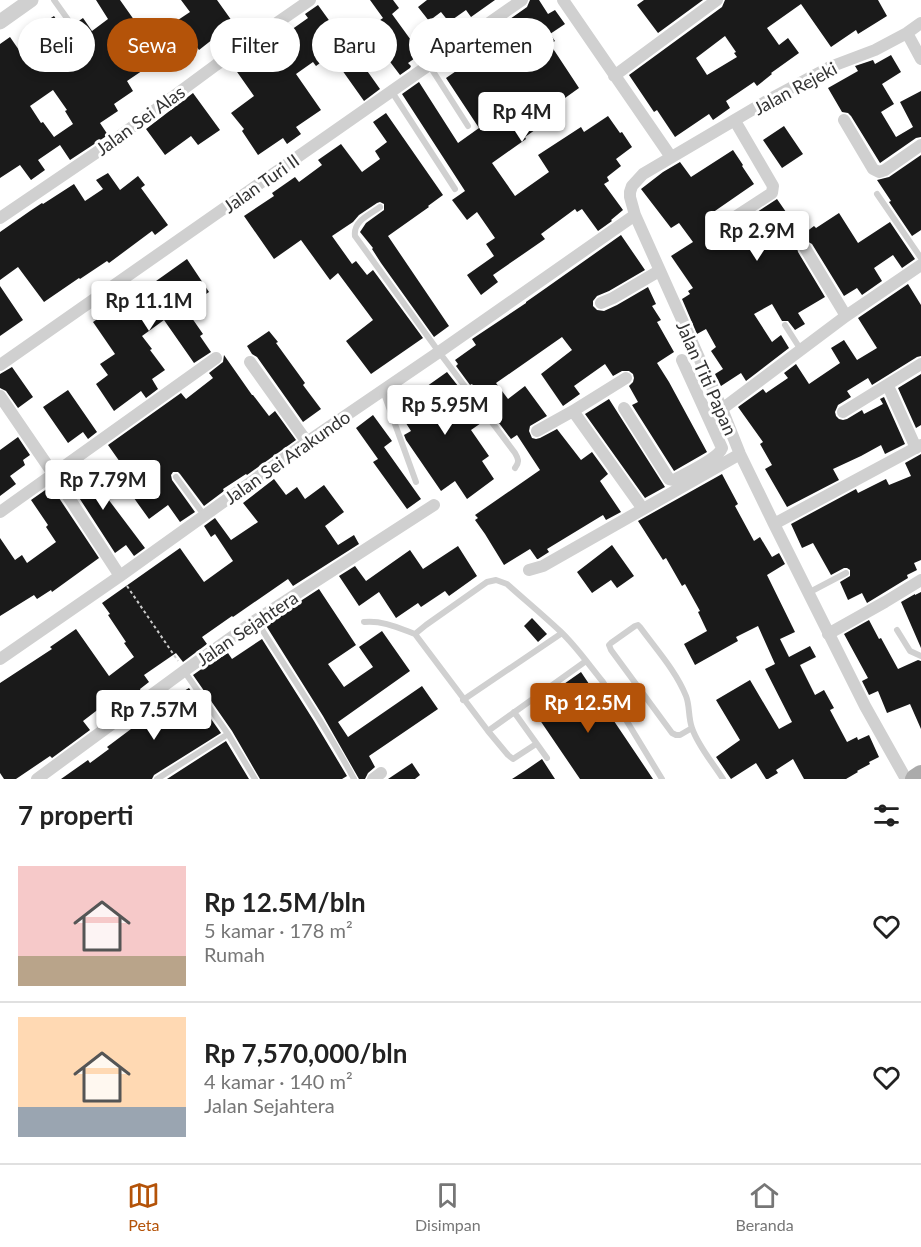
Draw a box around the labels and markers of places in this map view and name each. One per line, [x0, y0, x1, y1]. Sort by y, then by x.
pin: Rp 4M [480, 92, 564, 143]
pin: Rp 2.9M [702, 211, 812, 262]
pin: Rp 11.1M [87, 281, 211, 332]
pin: Rp 5.95M [383, 385, 507, 436]
pin: Rp 7.79M [41, 460, 165, 511]
pin: Rp 12.5M [526, 683, 650, 734]
pin: Rp 7.57M [92, 690, 216, 741]

